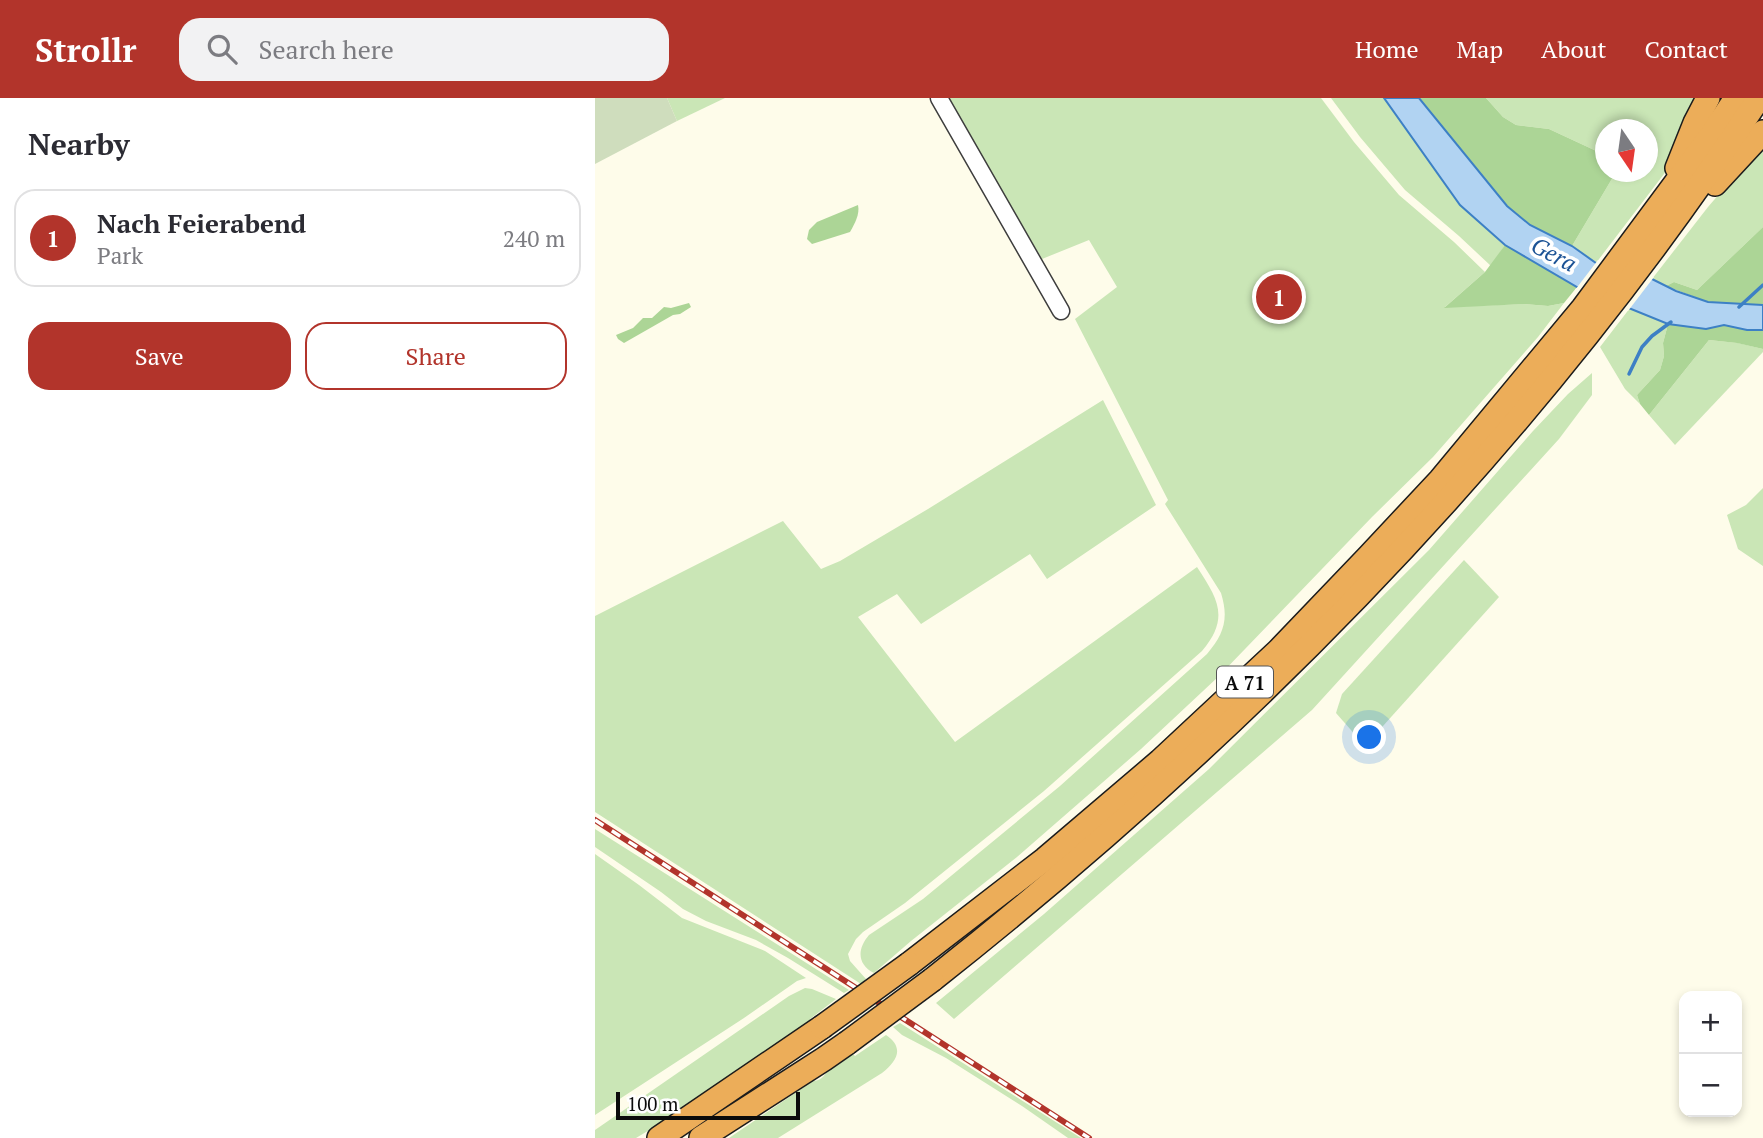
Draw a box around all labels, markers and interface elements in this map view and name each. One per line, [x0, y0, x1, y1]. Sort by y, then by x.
search box [179, 18, 669, 81]
text: Strollr [35, 28, 137, 71]
icon: search [203, 30, 241, 68]
text: Search here [259, 32, 394, 66]
text: Home [1355, 33, 1419, 65]
text: Map [1457, 33, 1503, 65]
text: About [1541, 33, 1607, 65]
text: Contact [1645, 33, 1728, 65]
north arrow [1595, 119, 1658, 182]
text: Nearby [28, 124, 130, 164]
text: Nach Feierabend [97, 206, 306, 240]
text: 1 [47, 223, 60, 254]
text: 240 m [503, 223, 565, 254]
water label: Gera [1526, 229, 1582, 279]
text: Park [97, 240, 143, 271]
pin: 1 [1256, 271, 1302, 323]
button: Save [28, 322, 291, 390]
button: Share [305, 322, 567, 390]
road number: A 71 [1217, 666, 1273, 698]
your location [1352, 720, 1386, 754]
map controls [1679, 991, 1742, 1117]
button: + [1679, 991, 1742, 1054]
button: − [1679, 1054, 1742, 1117]
scale bar [616, 1089, 800, 1121]
text: 100 m [627, 1091, 678, 1116]

